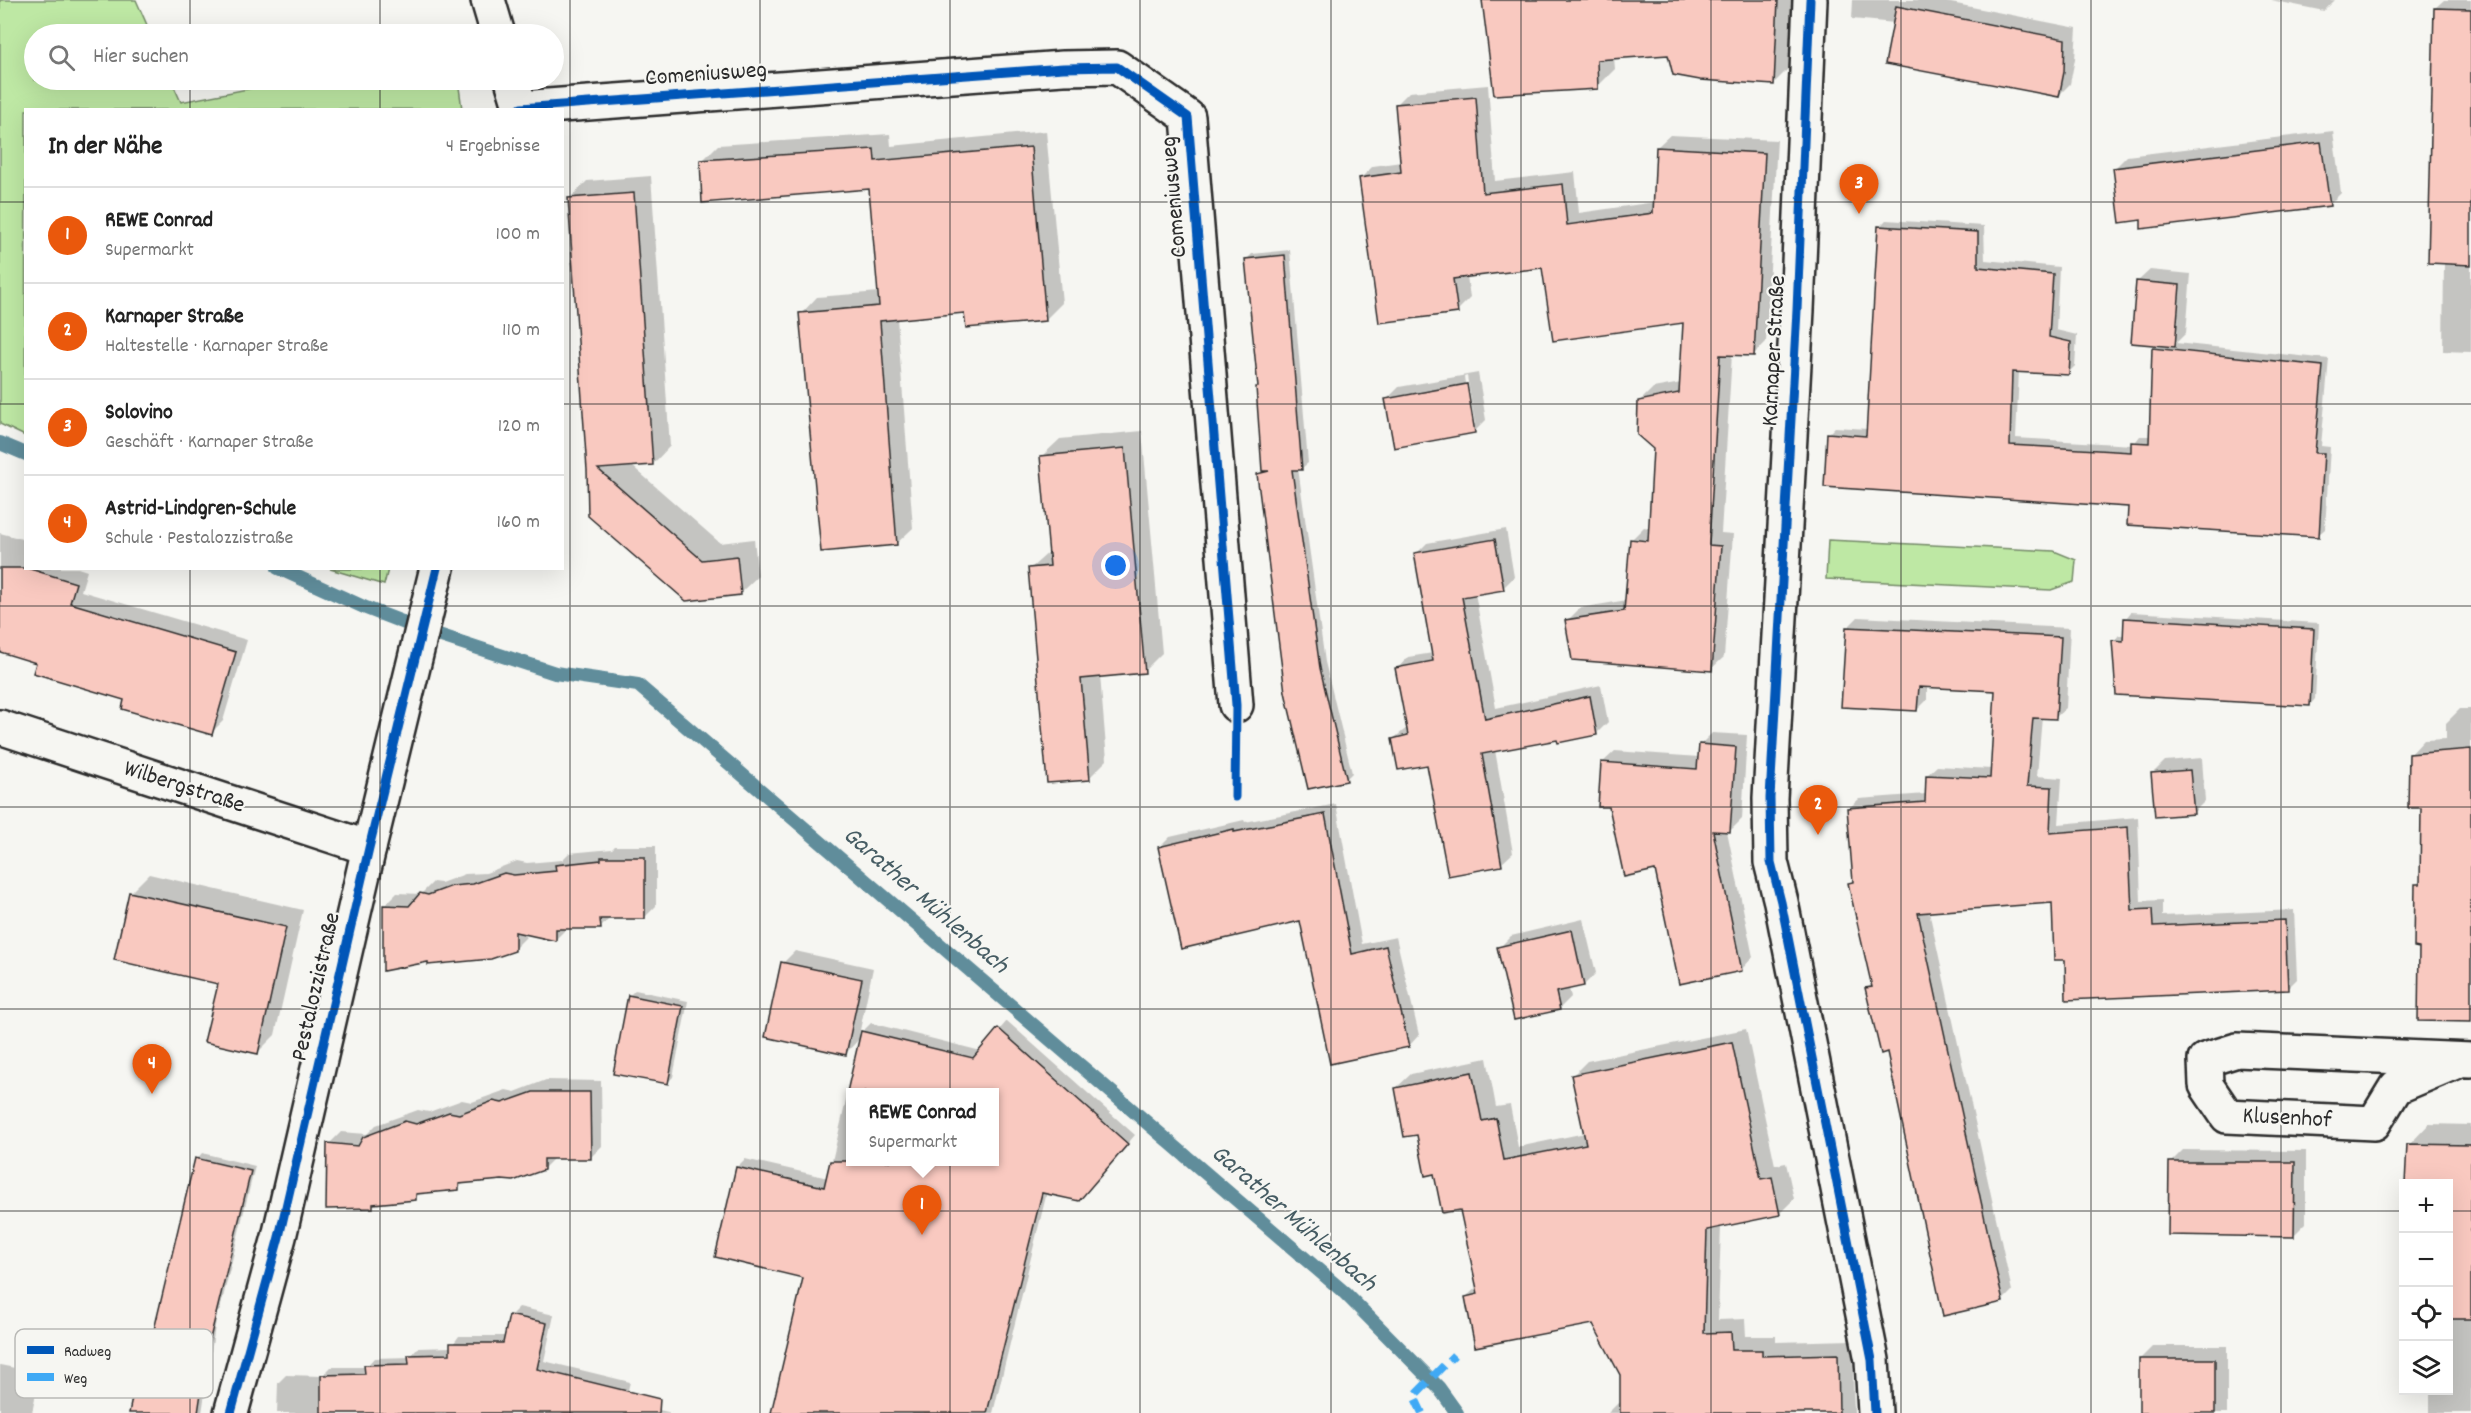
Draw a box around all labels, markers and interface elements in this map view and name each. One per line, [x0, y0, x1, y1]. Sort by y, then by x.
search box [24, 24, 564, 90]
icon: search [45, 41, 78, 74]
text: Hier suchen [93, 42, 189, 73]
street label: Comeniusweg [644, 54, 768, 96]
text: In der Nähe [48, 129, 162, 166]
text: 4 Ergebnisse [446, 133, 540, 161]
street label: Comeniusweg [1153, 135, 1197, 259]
pin: 3 [1840, 164, 1878, 214]
text: REWE Conrad [105, 206, 213, 237]
text: 1 [65, 221, 70, 249]
text: 100 m [496, 221, 540, 249]
text: Supermarkt [105, 237, 194, 265]
street label: Karnaper Straße [1754, 275, 1796, 427]
text: Karnaper Straße [105, 302, 244, 333]
text: 2 [63, 317, 72, 345]
text: 110 m [502, 317, 540, 345]
text: Haltestelle · Karnaper Straße [105, 333, 328, 361]
text: Solovino [105, 398, 173, 429]
text: 3 [63, 413, 72, 441]
text: 120 m [498, 413, 540, 441]
text: Geschäft · Karnaper Straße [105, 429, 314, 457]
text: Astrid-Lindgren-Schule [105, 494, 296, 525]
text: 4 [63, 509, 72, 537]
text: 160 m [497, 509, 540, 537]
text: Schule · Pestalozzistraße [105, 525, 293, 553]
your location [1101, 551, 1130, 580]
street label: Wilbergstraße [119, 752, 249, 824]
pin: 2 [1798, 786, 1838, 835]
water label: Garather Mühlenbach [834, 818, 1017, 984]
street label: Pestalozzistraße [283, 909, 351, 1065]
pin: 4 [132, 1044, 172, 1094]
popup [846, 1088, 999, 1166]
text: REWE Conrad [869, 1098, 976, 1129]
street label: Klusenhof [2242, 1100, 2333, 1138]
text: Supermarkt [869, 1129, 958, 1157]
water label: Garather Mühlenbach [1202, 1136, 1385, 1302]
map controls [2399, 1179, 2453, 1395]
button: + [2399, 1179, 2453, 1233]
pin: 1 [902, 1186, 942, 1235]
button: − [2399, 1233, 2453, 1287]
button: locate [2399, 1287, 2453, 1341]
legend [15, 1329, 213, 1398]
text: Radweg [64, 1341, 111, 1364]
button: layers [2399, 1341, 2453, 1395]
text: Weg [64, 1368, 87, 1391]

